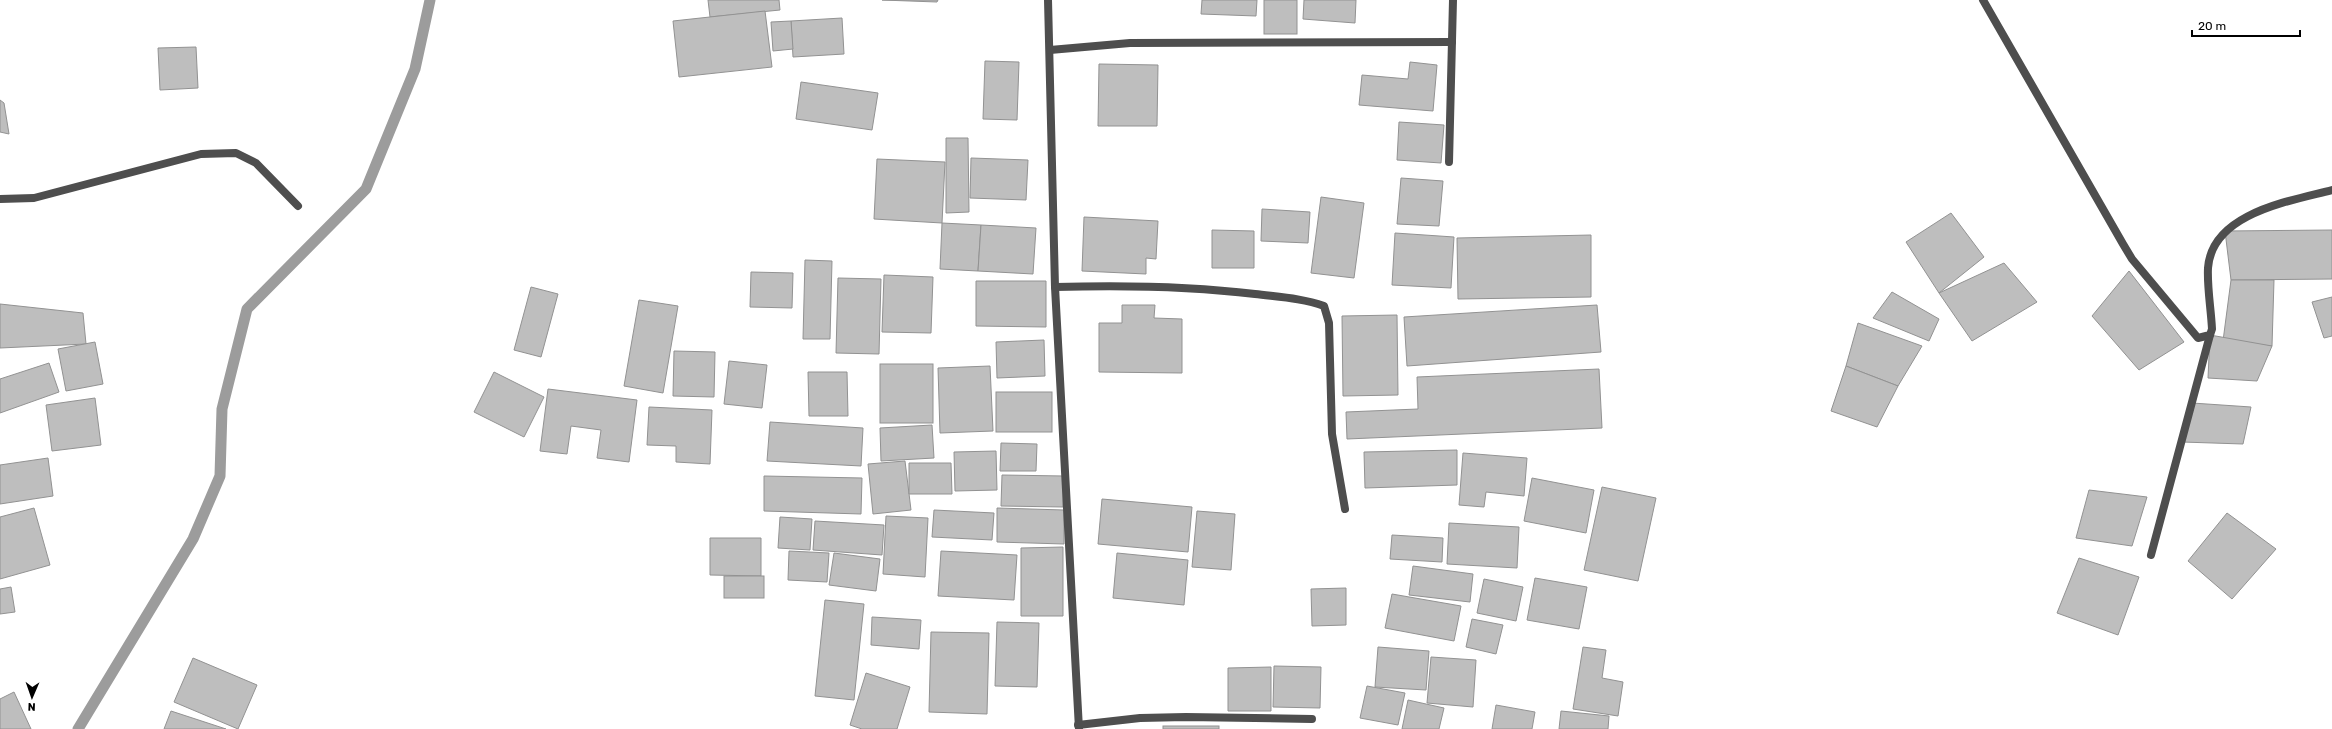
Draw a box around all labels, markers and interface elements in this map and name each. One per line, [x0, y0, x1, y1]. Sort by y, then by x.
scale bar [2192, 12, 2300, 38]
text: 20 m [2198, 19, 2226, 33]
north arrow [12, 677, 52, 717]
text: N [27, 700, 36, 713]

